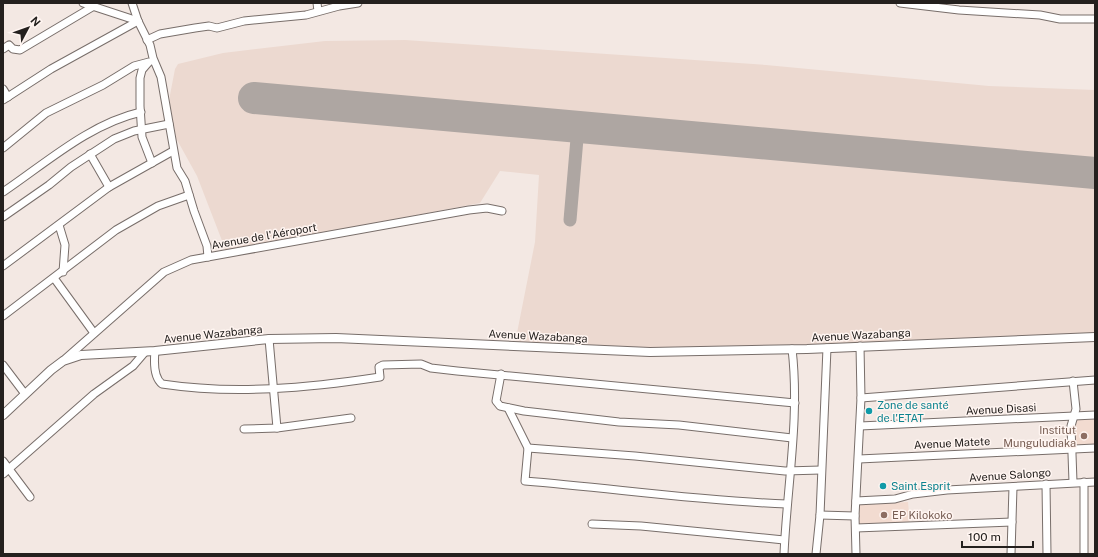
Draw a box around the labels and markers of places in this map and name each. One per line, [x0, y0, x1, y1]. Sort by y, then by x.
place label: Zone de santé de l'ETAT [877, 399, 949, 424]
marker: Zone de santé de l'ETAT [864, 406, 874, 416]
place label: Institut Munguludiaka [1003, 424, 1076, 449]
marker: Institut Munguludiaka [1079, 431, 1089, 441]
place label: Saint Esprit [891, 480, 950, 492]
marker: Saint Esprit [878, 481, 888, 491]
place label: EP Kilokoko [892, 509, 952, 521]
marker: EP Kilokoko [879, 510, 889, 520]

